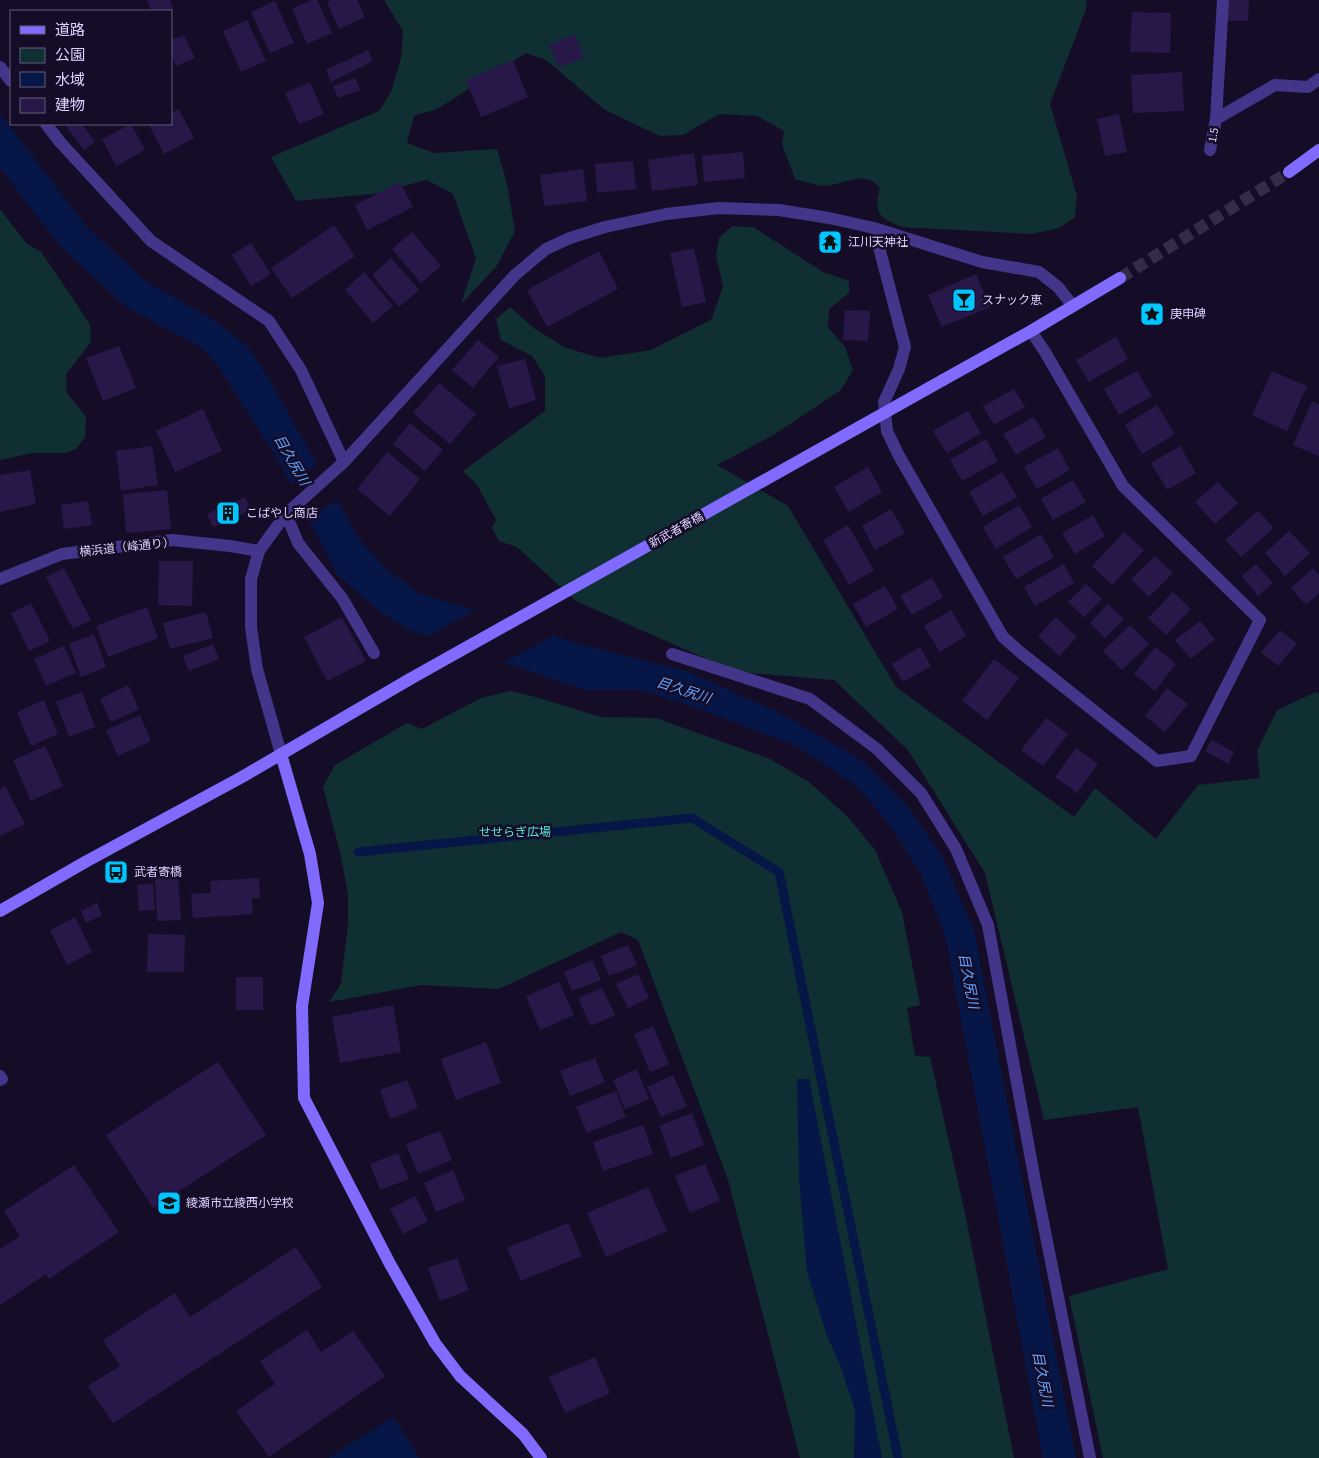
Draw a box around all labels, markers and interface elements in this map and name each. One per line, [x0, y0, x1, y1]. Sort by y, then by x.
legend [10, 10, 172, 125]
text: 道路 [55, 20, 85, 41]
text: 公園 [55, 45, 85, 66]
text: 水域 [55, 70, 85, 91]
text: 建物 [55, 95, 85, 116]
street label: 1.5 [1204, 126, 1223, 144]
temple icon: 江川天神社 [817, 229, 843, 255]
place label: 江川天神社 [848, 234, 908, 251]
bar icon: スナック恵 [951, 287, 977, 313]
place label: スナック恵 [982, 292, 1042, 309]
place icon: 庚申碑 [1139, 301, 1165, 327]
place label: 庚申碑 [1170, 306, 1206, 323]
water label: 目久尻川 [268, 431, 315, 491]
building icon: こばやし商店 [215, 500, 241, 526]
place label: こばやし商店 [246, 505, 318, 522]
street label: 新武者寄橋 [646, 508, 707, 552]
street label: 横浜道（峰通り） [78, 534, 176, 561]
water label: 目久尻川 [654, 673, 715, 710]
park label: せせらぎ広場 [479, 824, 551, 841]
bus stop icon: 武者寄橋 [103, 859, 129, 885]
place label: 武者寄橋 [134, 864, 182, 881]
water label: 目久尻川 [953, 952, 984, 1013]
school or university icon: 綾瀬市立綾西小学校 [156, 1190, 182, 1216]
place label: 綾瀬市立綾西小学校 [186, 1195, 294, 1212]
water label: 目久尻川 [1027, 1350, 1058, 1411]

